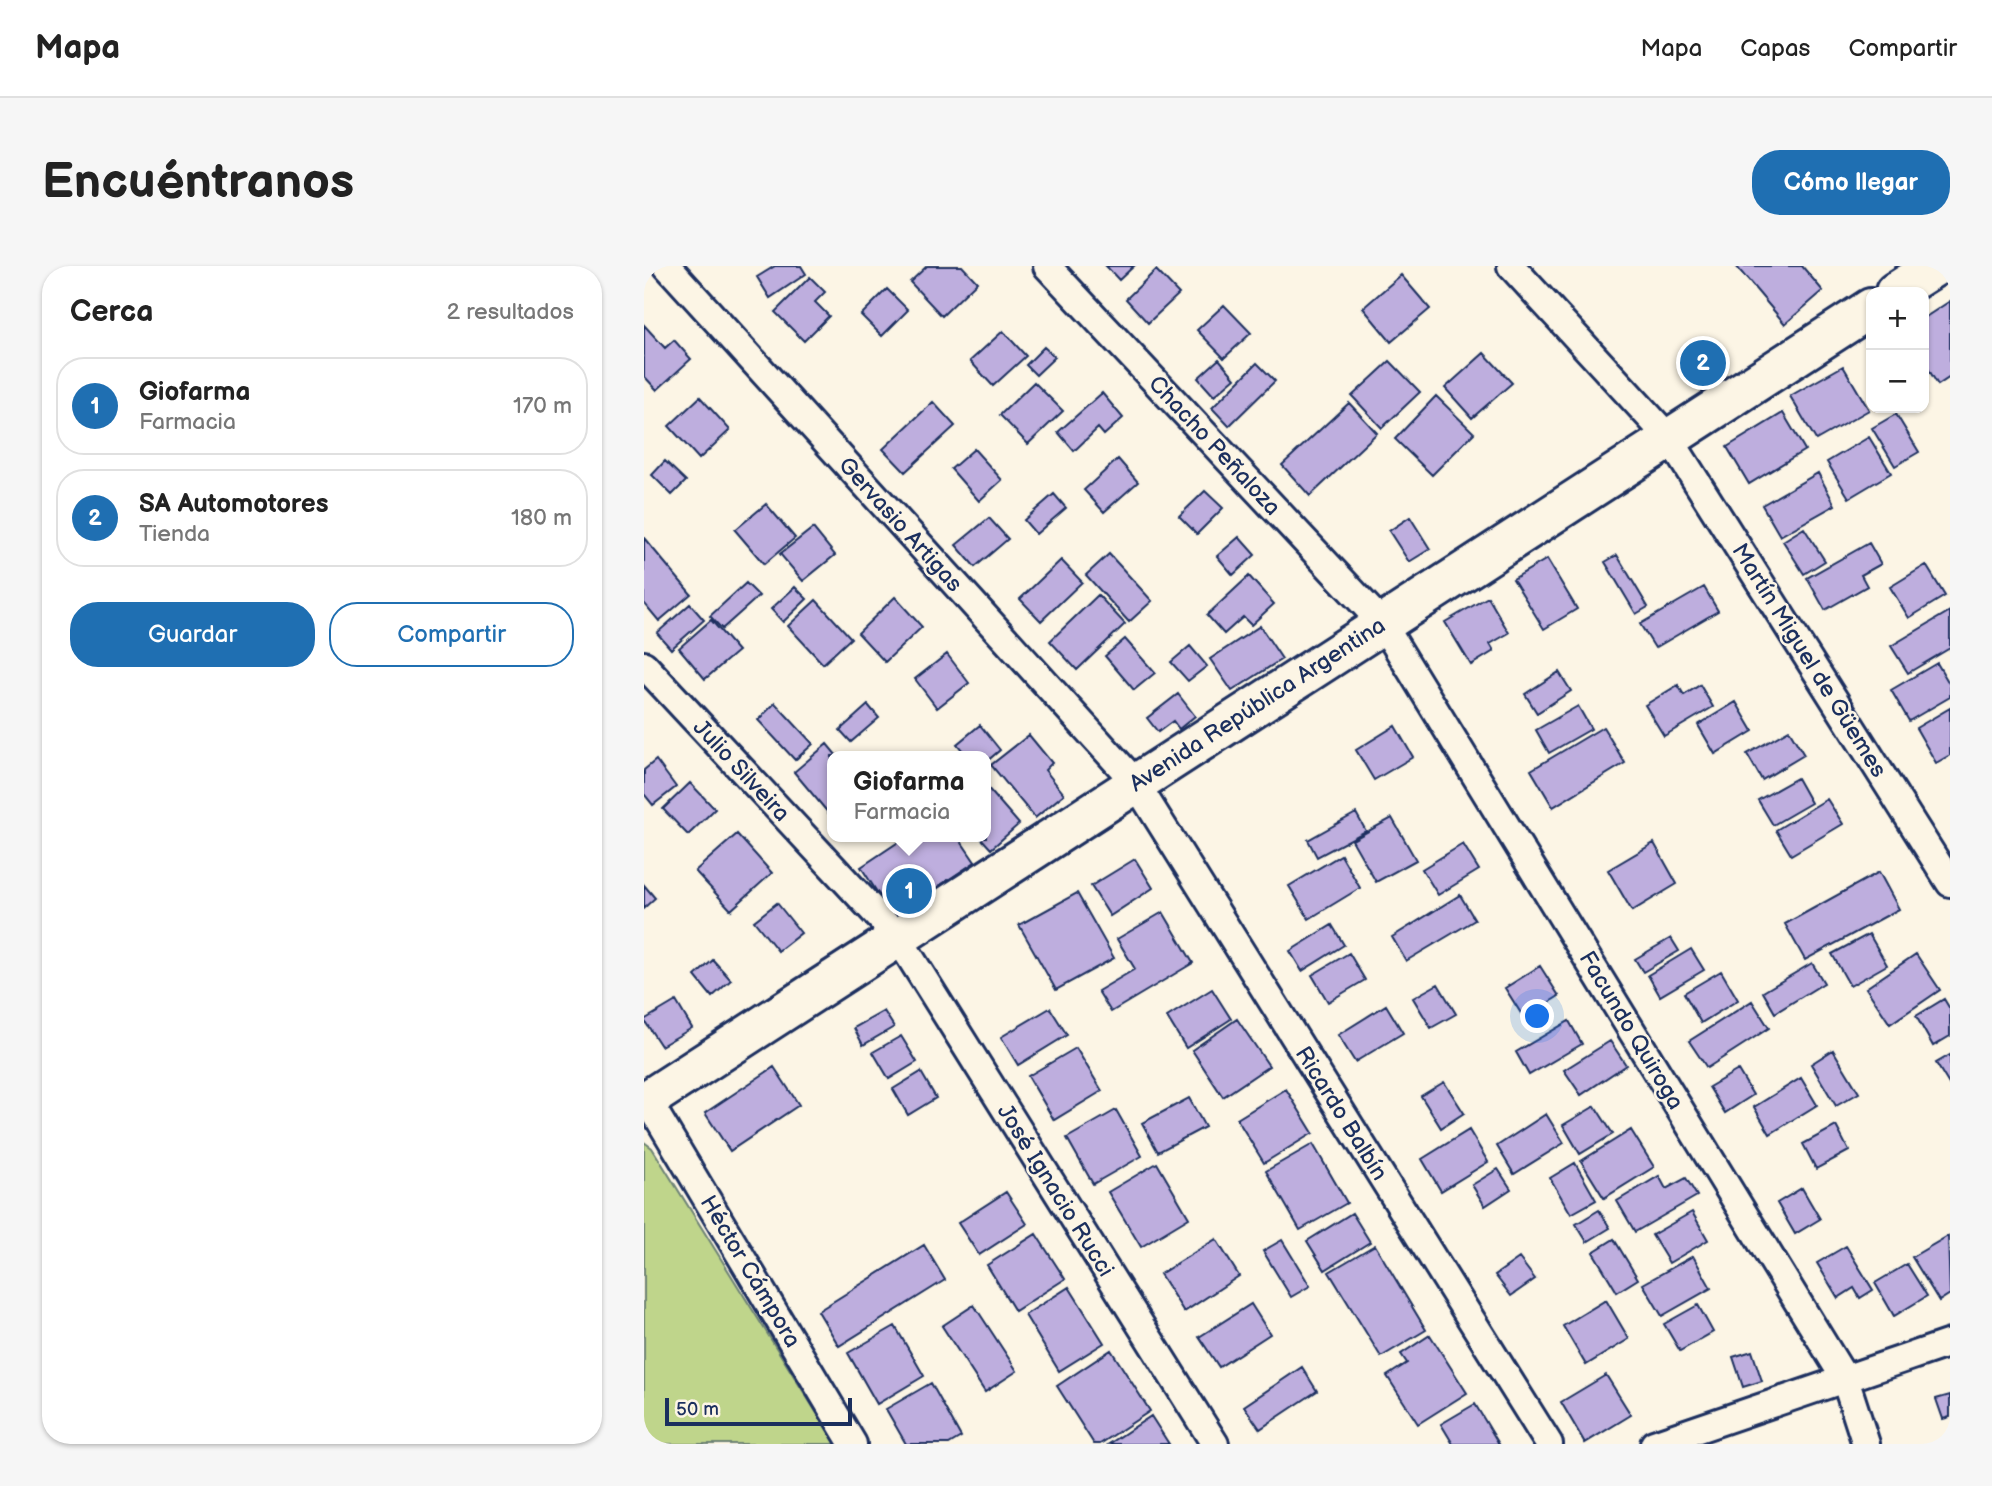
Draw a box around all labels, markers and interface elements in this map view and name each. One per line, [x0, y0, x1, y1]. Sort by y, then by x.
text: Mapa [35, 28, 120, 68]
text: Mapa [1641, 34, 1702, 63]
text: Capas [1740, 34, 1810, 63]
text: Compartir [1848, 34, 1957, 63]
button: Cómo llegar [1752, 150, 1950, 215]
text: Encuéntranos [42, 153, 354, 212]
map controls [1866, 287, 1929, 413]
button: + [1866, 287, 1929, 350]
text: Cerca [70, 294, 153, 330]
text: 2 resultados [446, 298, 574, 326]
pin: 2 [1680, 337, 1726, 389]
button: − [1866, 350, 1929, 413]
street label: Chacho Peñaloza [1142, 370, 1286, 521]
text: Giofarma [139, 377, 250, 408]
text: 1 [90, 392, 100, 420]
text: 170 m [513, 392, 572, 420]
text: Farmacia [139, 408, 236, 436]
street label: Gervasio Artigas [832, 451, 968, 598]
text: SA Automotores [139, 489, 329, 520]
text: 2 [88, 504, 102, 532]
text: 180 m [511, 504, 572, 532]
text: Tienda [139, 520, 210, 548]
street label: Martín Miguel de Güemes [1726, 538, 1893, 783]
button: Guardar [70, 602, 315, 667]
button: Compartir [329, 602, 574, 667]
street label: Avenida República Argentina [1124, 612, 1391, 798]
street label: Julio Silveira [687, 714, 796, 827]
popup [827, 751, 991, 842]
text: Giofarma [853, 767, 965, 798]
text: Farmacia [853, 798, 950, 826]
pin: 1 [886, 865, 932, 917]
street label: Facundo Quiroga [1573, 946, 1689, 1115]
your location [1520, 999, 1554, 1033]
street label: Ricardo Balbín [1289, 1041, 1393, 1186]
street label: José Ignacio Rucci [991, 1099, 1120, 1282]
street label: Héctor Cámpora [694, 1190, 807, 1353]
scale bar [665, 1395, 852, 1427]
text: 50 m [676, 1398, 719, 1421]

